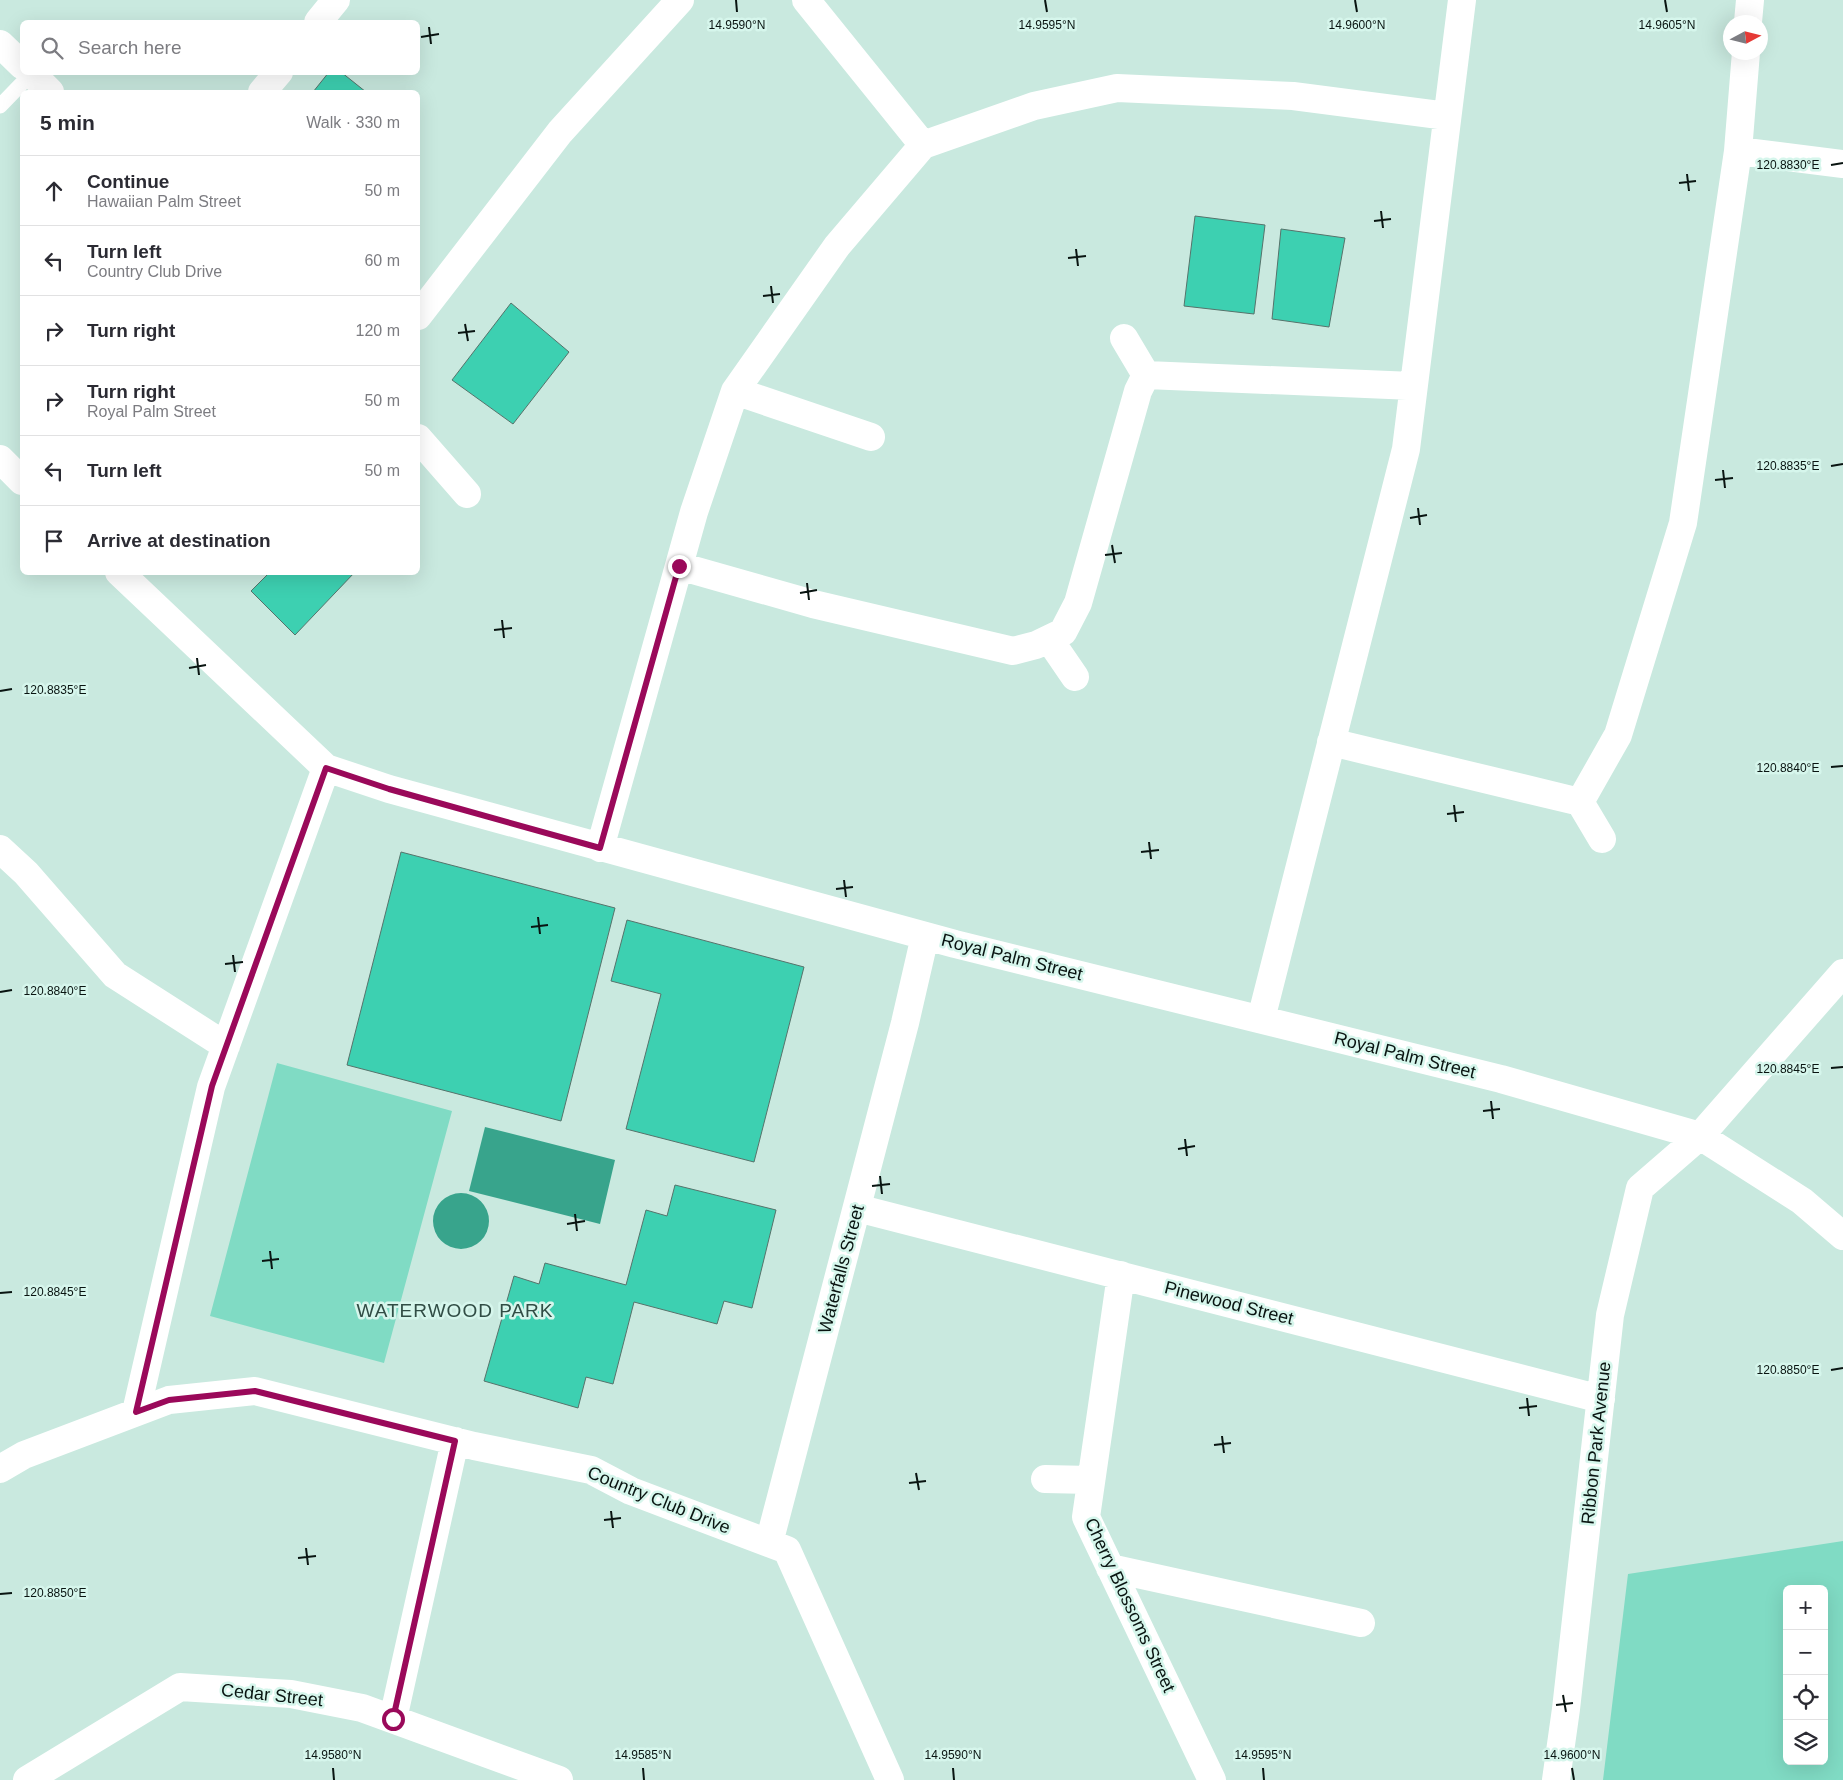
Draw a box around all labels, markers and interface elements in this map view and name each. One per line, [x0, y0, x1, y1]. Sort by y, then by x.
north arrow [1723, 15, 1768, 60]
text: 14.9590°N [709, 18, 765, 32]
text: 14.9595°N [1019, 18, 1075, 32]
text: 14.9600°N [1329, 18, 1385, 32]
text: 14.9605°N [1639, 18, 1695, 32]
search box [20, 20, 420, 75]
icon: search [38, 34, 66, 62]
text: Search here [78, 37, 182, 58]
text: 5 min [40, 111, 95, 134]
text: Walk · 330 m [306, 114, 400, 131]
text: 120.8830°E [1757, 158, 1819, 172]
text: Continue [87, 171, 169, 192]
icon: ahead [40, 177, 68, 205]
text: 50 m [364, 182, 400, 199]
text: Hawaiian Palm Street [87, 193, 241, 210]
text: Turn left [87, 241, 162, 262]
icon: left [40, 247, 68, 275]
text: 60 m [364, 252, 400, 269]
text: Country Club Drive [87, 263, 222, 280]
icon: right [40, 317, 68, 345]
text: Turn right [87, 320, 175, 341]
text: 120 m [356, 322, 400, 339]
text: Turn right [87, 381, 175, 402]
icon: right [40, 387, 68, 415]
text: 50 m [364, 392, 400, 409]
text: Royal Palm Street [87, 403, 216, 420]
icon: left [40, 457, 68, 485]
text: 120.8835°E [1757, 459, 1819, 473]
text: Turn left [87, 460, 162, 481]
text: 50 m [364, 462, 400, 479]
icon: arrive [40, 527, 68, 555]
text: Arrive at destination [87, 530, 271, 551]
route end [668, 555, 691, 578]
text: 120.8835°E [24, 683, 86, 697]
text: 120.8840°E [1757, 761, 1819, 775]
street label: Royal Palm Street [939, 930, 1085, 984]
text: 120.8840°E [24, 984, 86, 998]
street label: Royal Palm Street [1332, 1028, 1478, 1082]
text: 120.8845°E [1757, 1062, 1819, 1076]
street label: Waterfalls Street [814, 1202, 868, 1336]
street label: Pinewood Street [1162, 1277, 1296, 1329]
text: 120.8845°E [24, 1285, 86, 1299]
district label: WATERWOOD PARK [357, 1300, 553, 1321]
street label: Ribbon Park Avenue [1577, 1361, 1615, 1525]
text: 120.8850°E [1757, 1363, 1819, 1377]
street label: Country Club Drive [585, 1462, 733, 1538]
street label: Cherry Blossoms Street [1081, 1515, 1179, 1695]
map controls [1783, 1585, 1828, 1765]
button: + [1783, 1585, 1828, 1630]
text: 120.8850°E [24, 1586, 86, 1600]
button: − [1783, 1630, 1828, 1675]
button: locate [1783, 1675, 1828, 1720]
street label: Cedar Street [220, 1680, 324, 1710]
route start [382, 1708, 405, 1731]
button: layers [1783, 1720, 1828, 1765]
text: 14.9580°N [305, 1748, 361, 1762]
text: 14.9585°N [615, 1748, 671, 1762]
text: 14.9590°N [925, 1748, 981, 1762]
text: 14.9595°N [1235, 1748, 1291, 1762]
text: 14.9600°N [1544, 1748, 1600, 1762]

